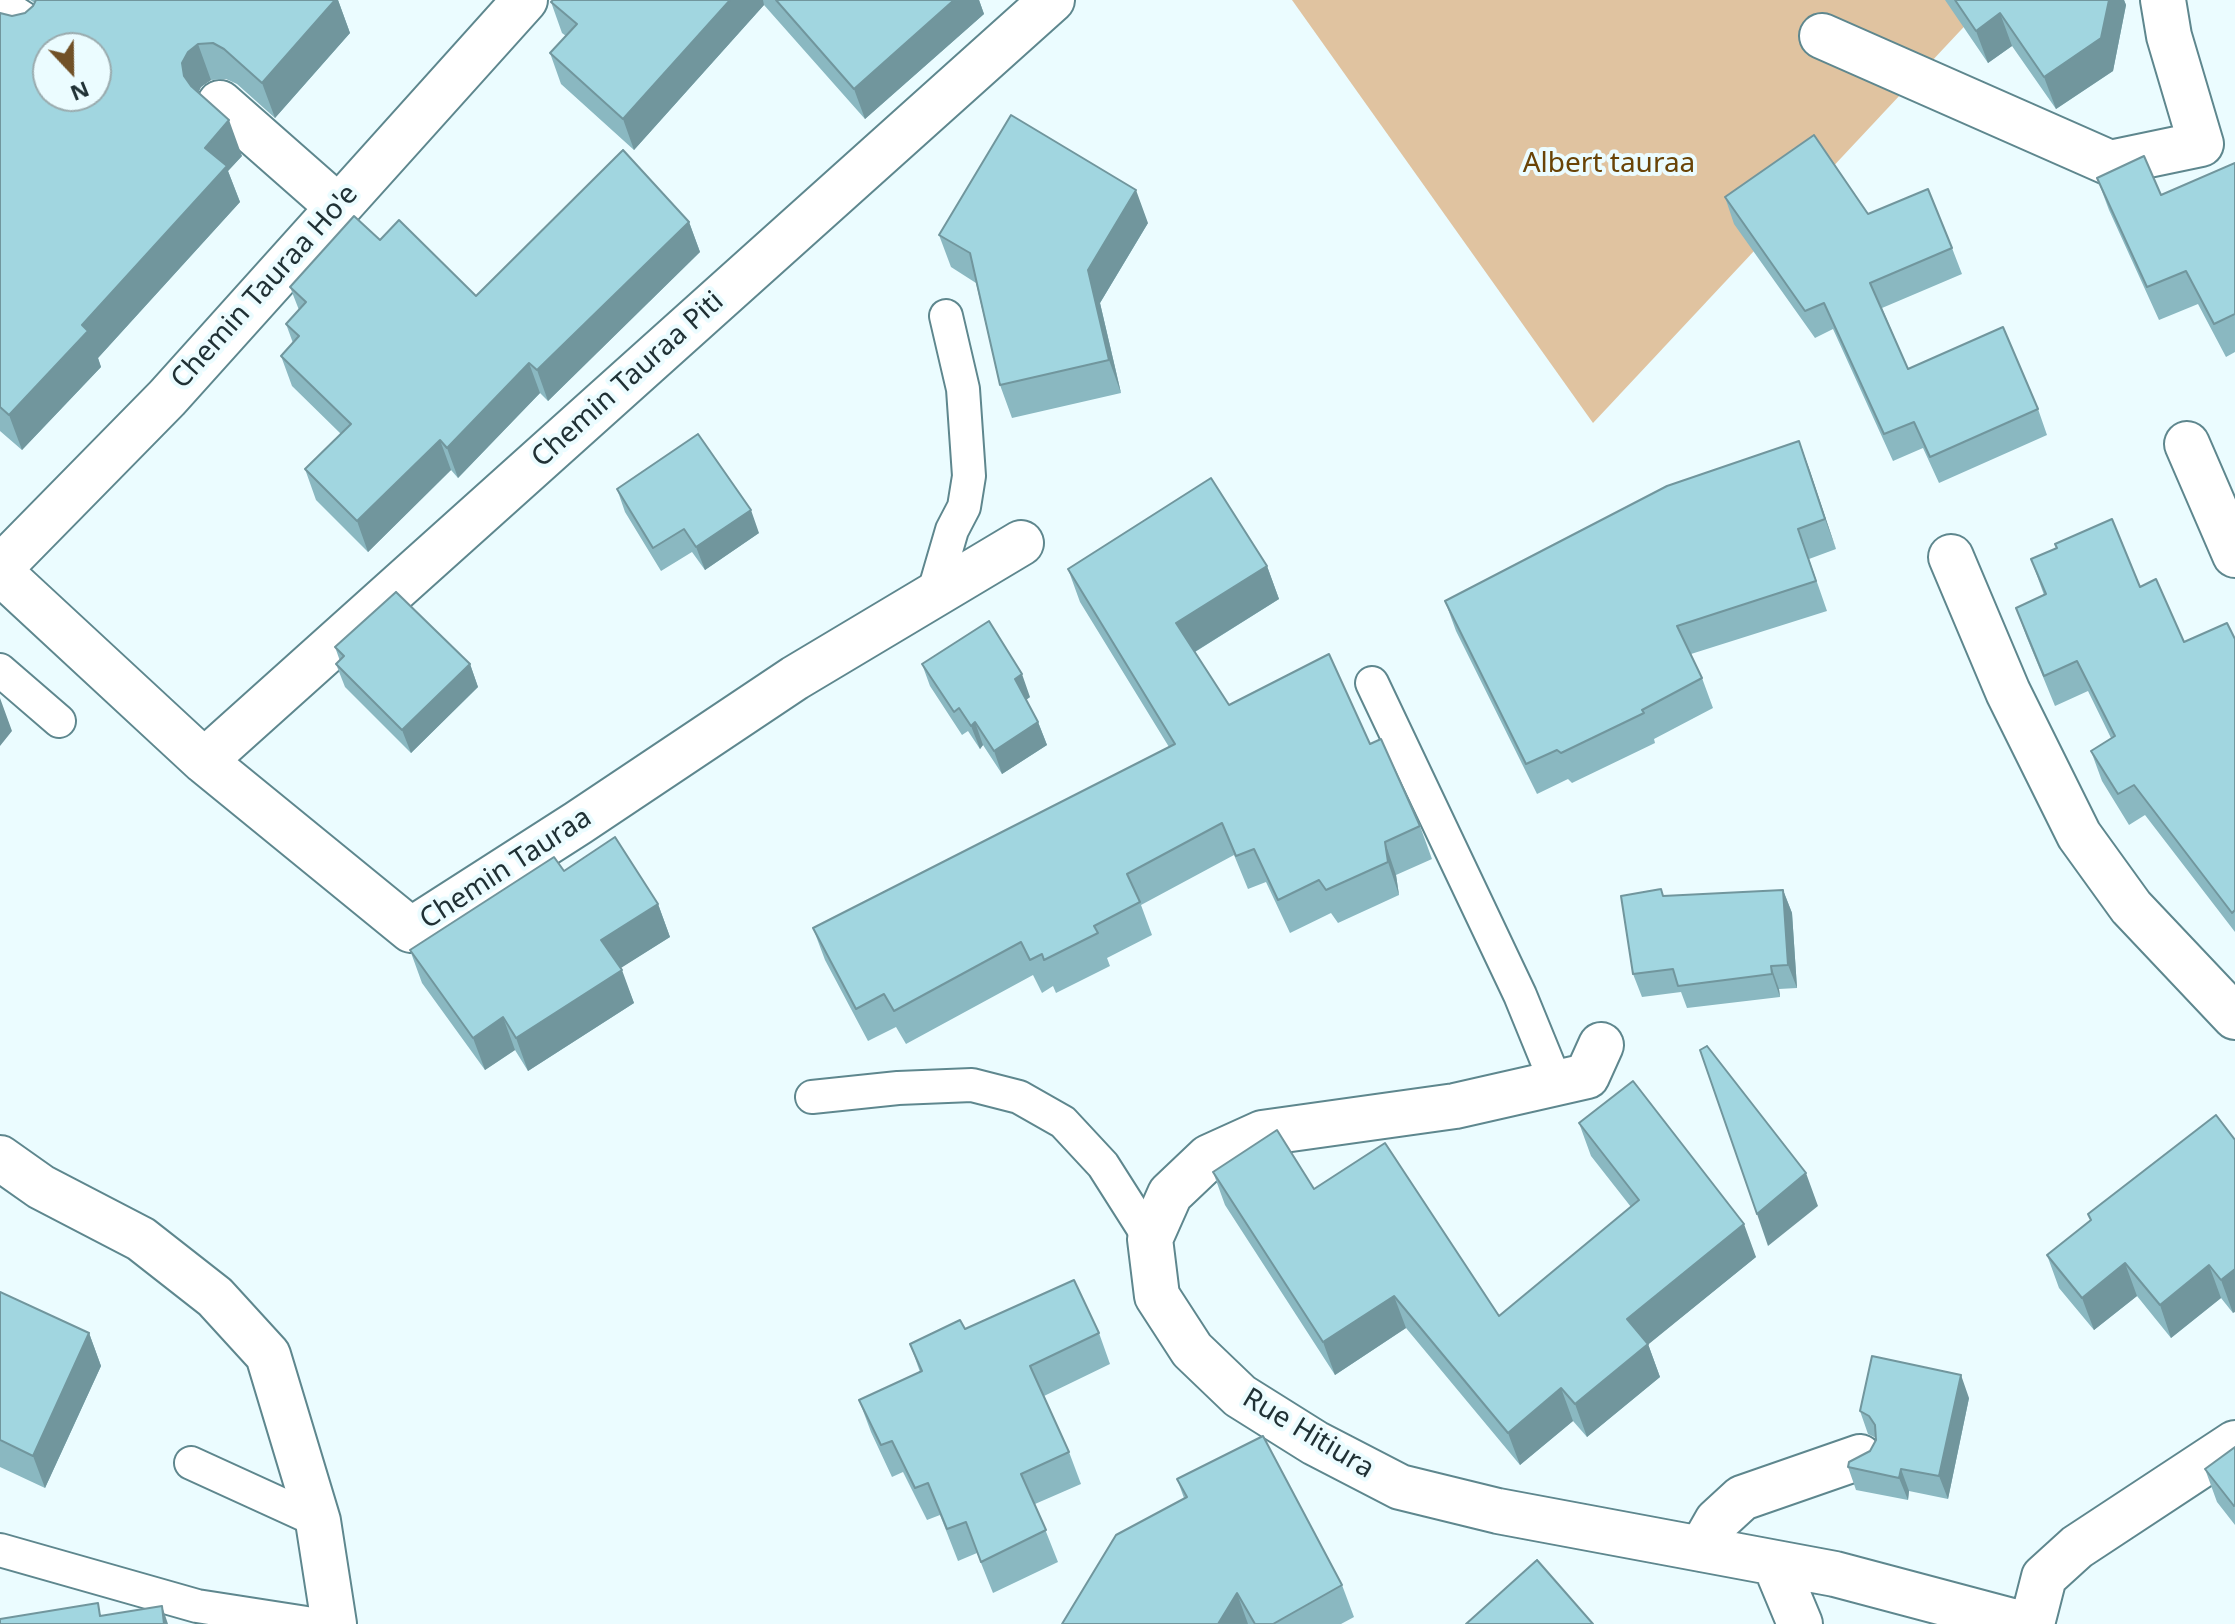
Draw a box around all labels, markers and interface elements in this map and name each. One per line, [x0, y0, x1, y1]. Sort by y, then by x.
north arrow [32, 32, 112, 112]
text: N [66, 75, 94, 110]
park label: Albert tauraa [1523, 147, 1695, 181]
street label: Chemin Tauraa Ho'e [165, 178, 365, 396]
street label: Chemin Tauraa Piti [525, 285, 731, 475]
street label: Chemin Tauraa [414, 801, 598, 937]
street label: Rue Hitiura [1236, 1382, 1380, 1486]

